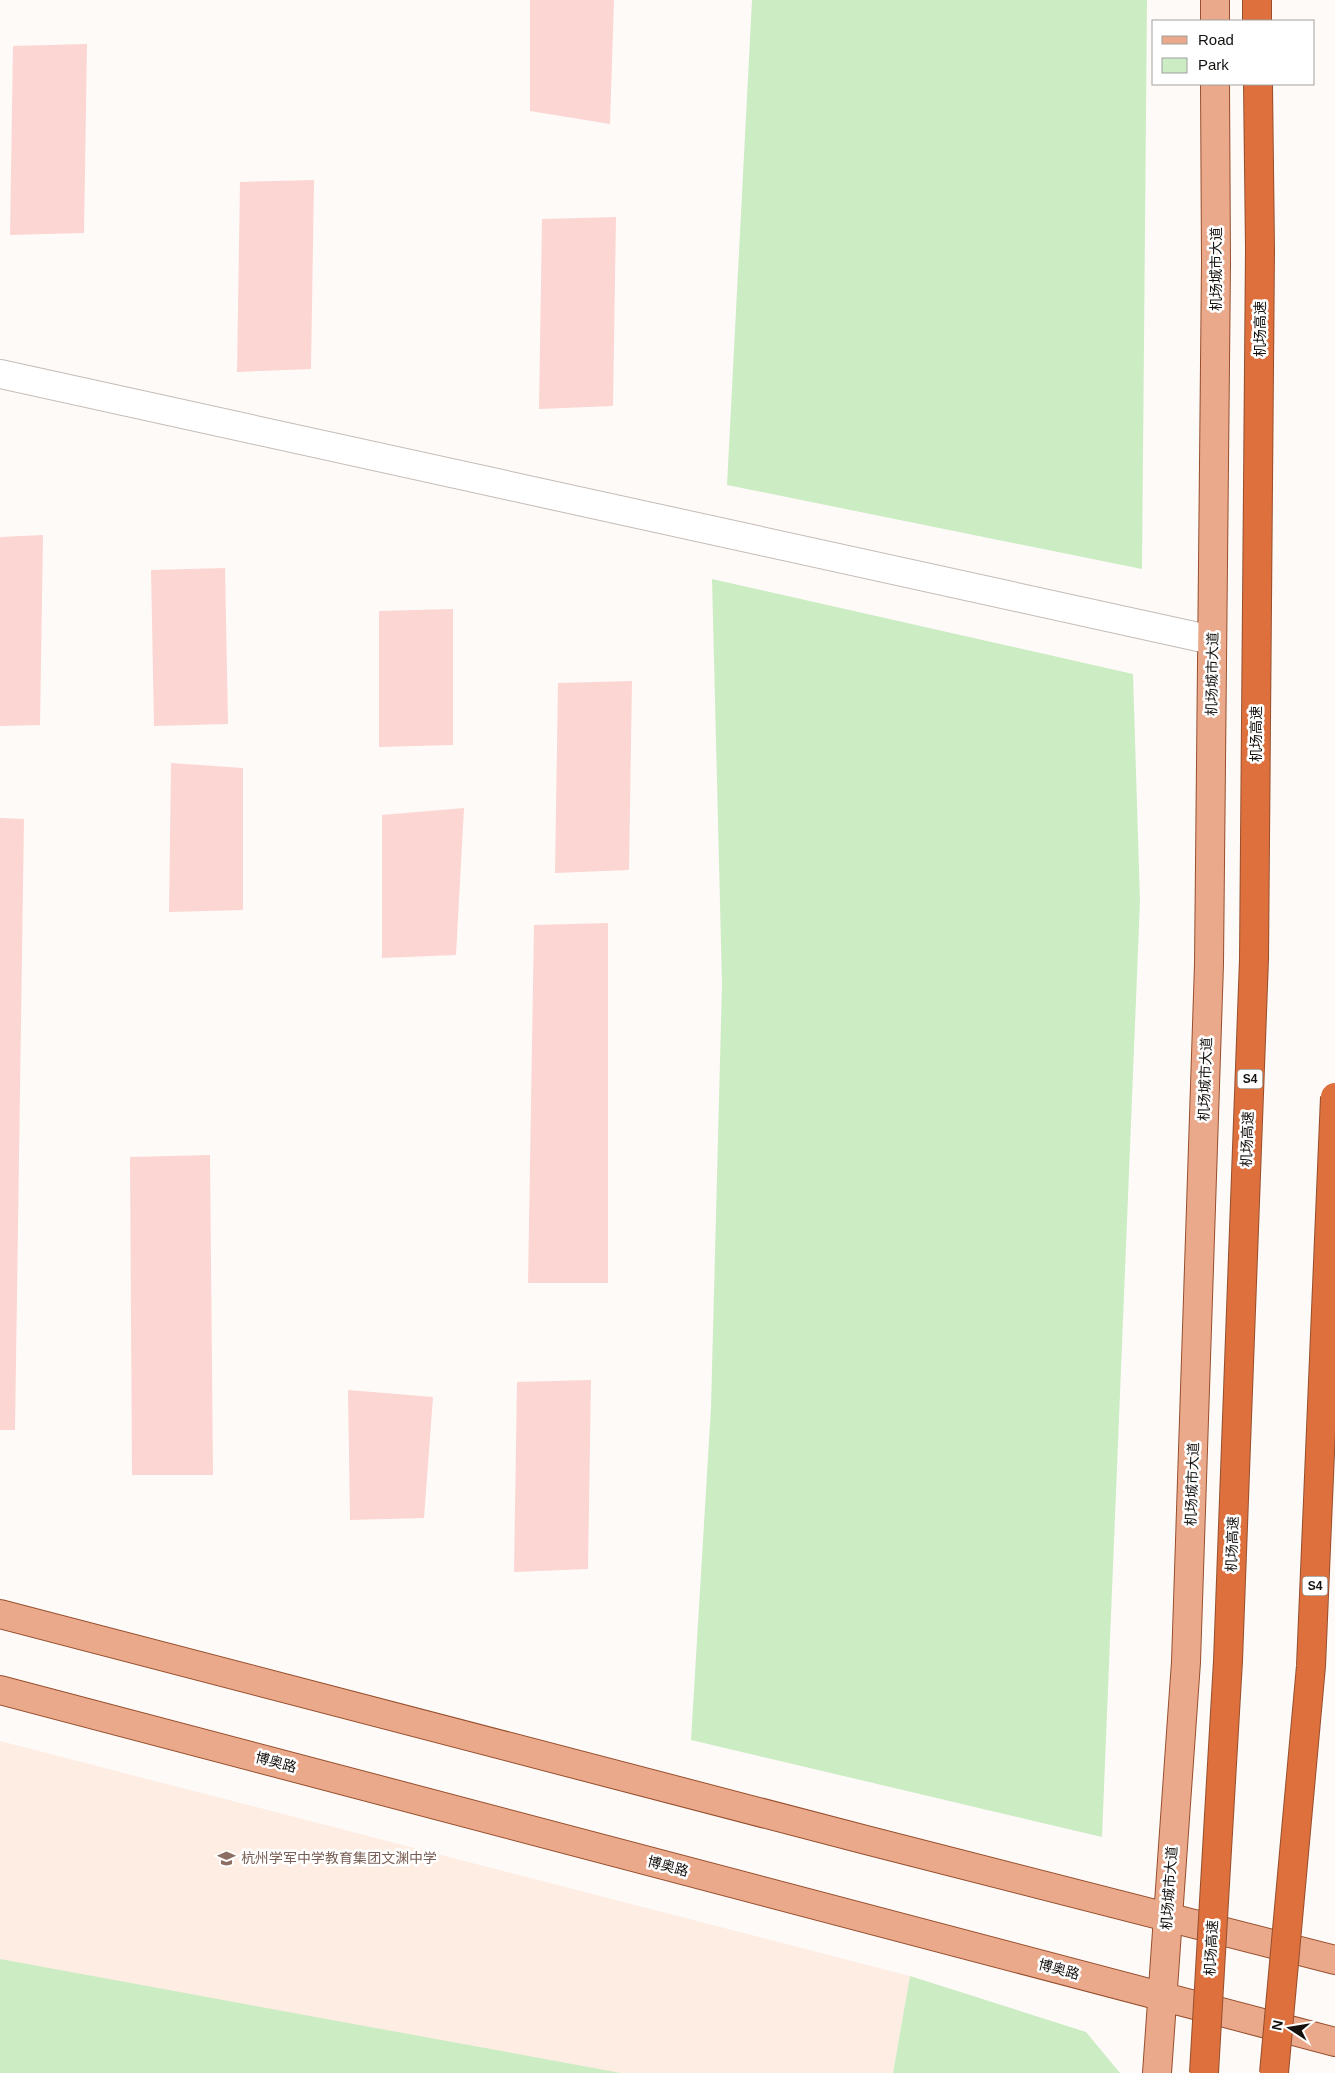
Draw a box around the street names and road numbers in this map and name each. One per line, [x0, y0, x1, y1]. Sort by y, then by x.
street label: 机场城市大道 [1208, 227, 1224, 311]
street label: 机场高速 [1252, 301, 1268, 357]
street label: 机场城市大道 [1203, 632, 1221, 716]
street label: 机场高速 [1248, 706, 1264, 762]
street label: 机场城市大道 [1196, 1037, 1214, 1121]
road number: S4 [1238, 1070, 1262, 1088]
street label: 机场高速 [1238, 1111, 1256, 1167]
street label: 机场城市大道 [1183, 1442, 1201, 1526]
street label: 机场高速 [1223, 1516, 1241, 1572]
road number: S4 [1302, 1576, 1328, 1595]
street label: 博奥路 [254, 1749, 298, 1775]
street label: 机场城市大道 [1158, 1846, 1180, 1930]
street label: 博奥路 [646, 1853, 690, 1879]
street label: 机场高速 [1202, 1920, 1220, 1976]
street label: 博奥路 [1037, 1956, 1081, 1982]

